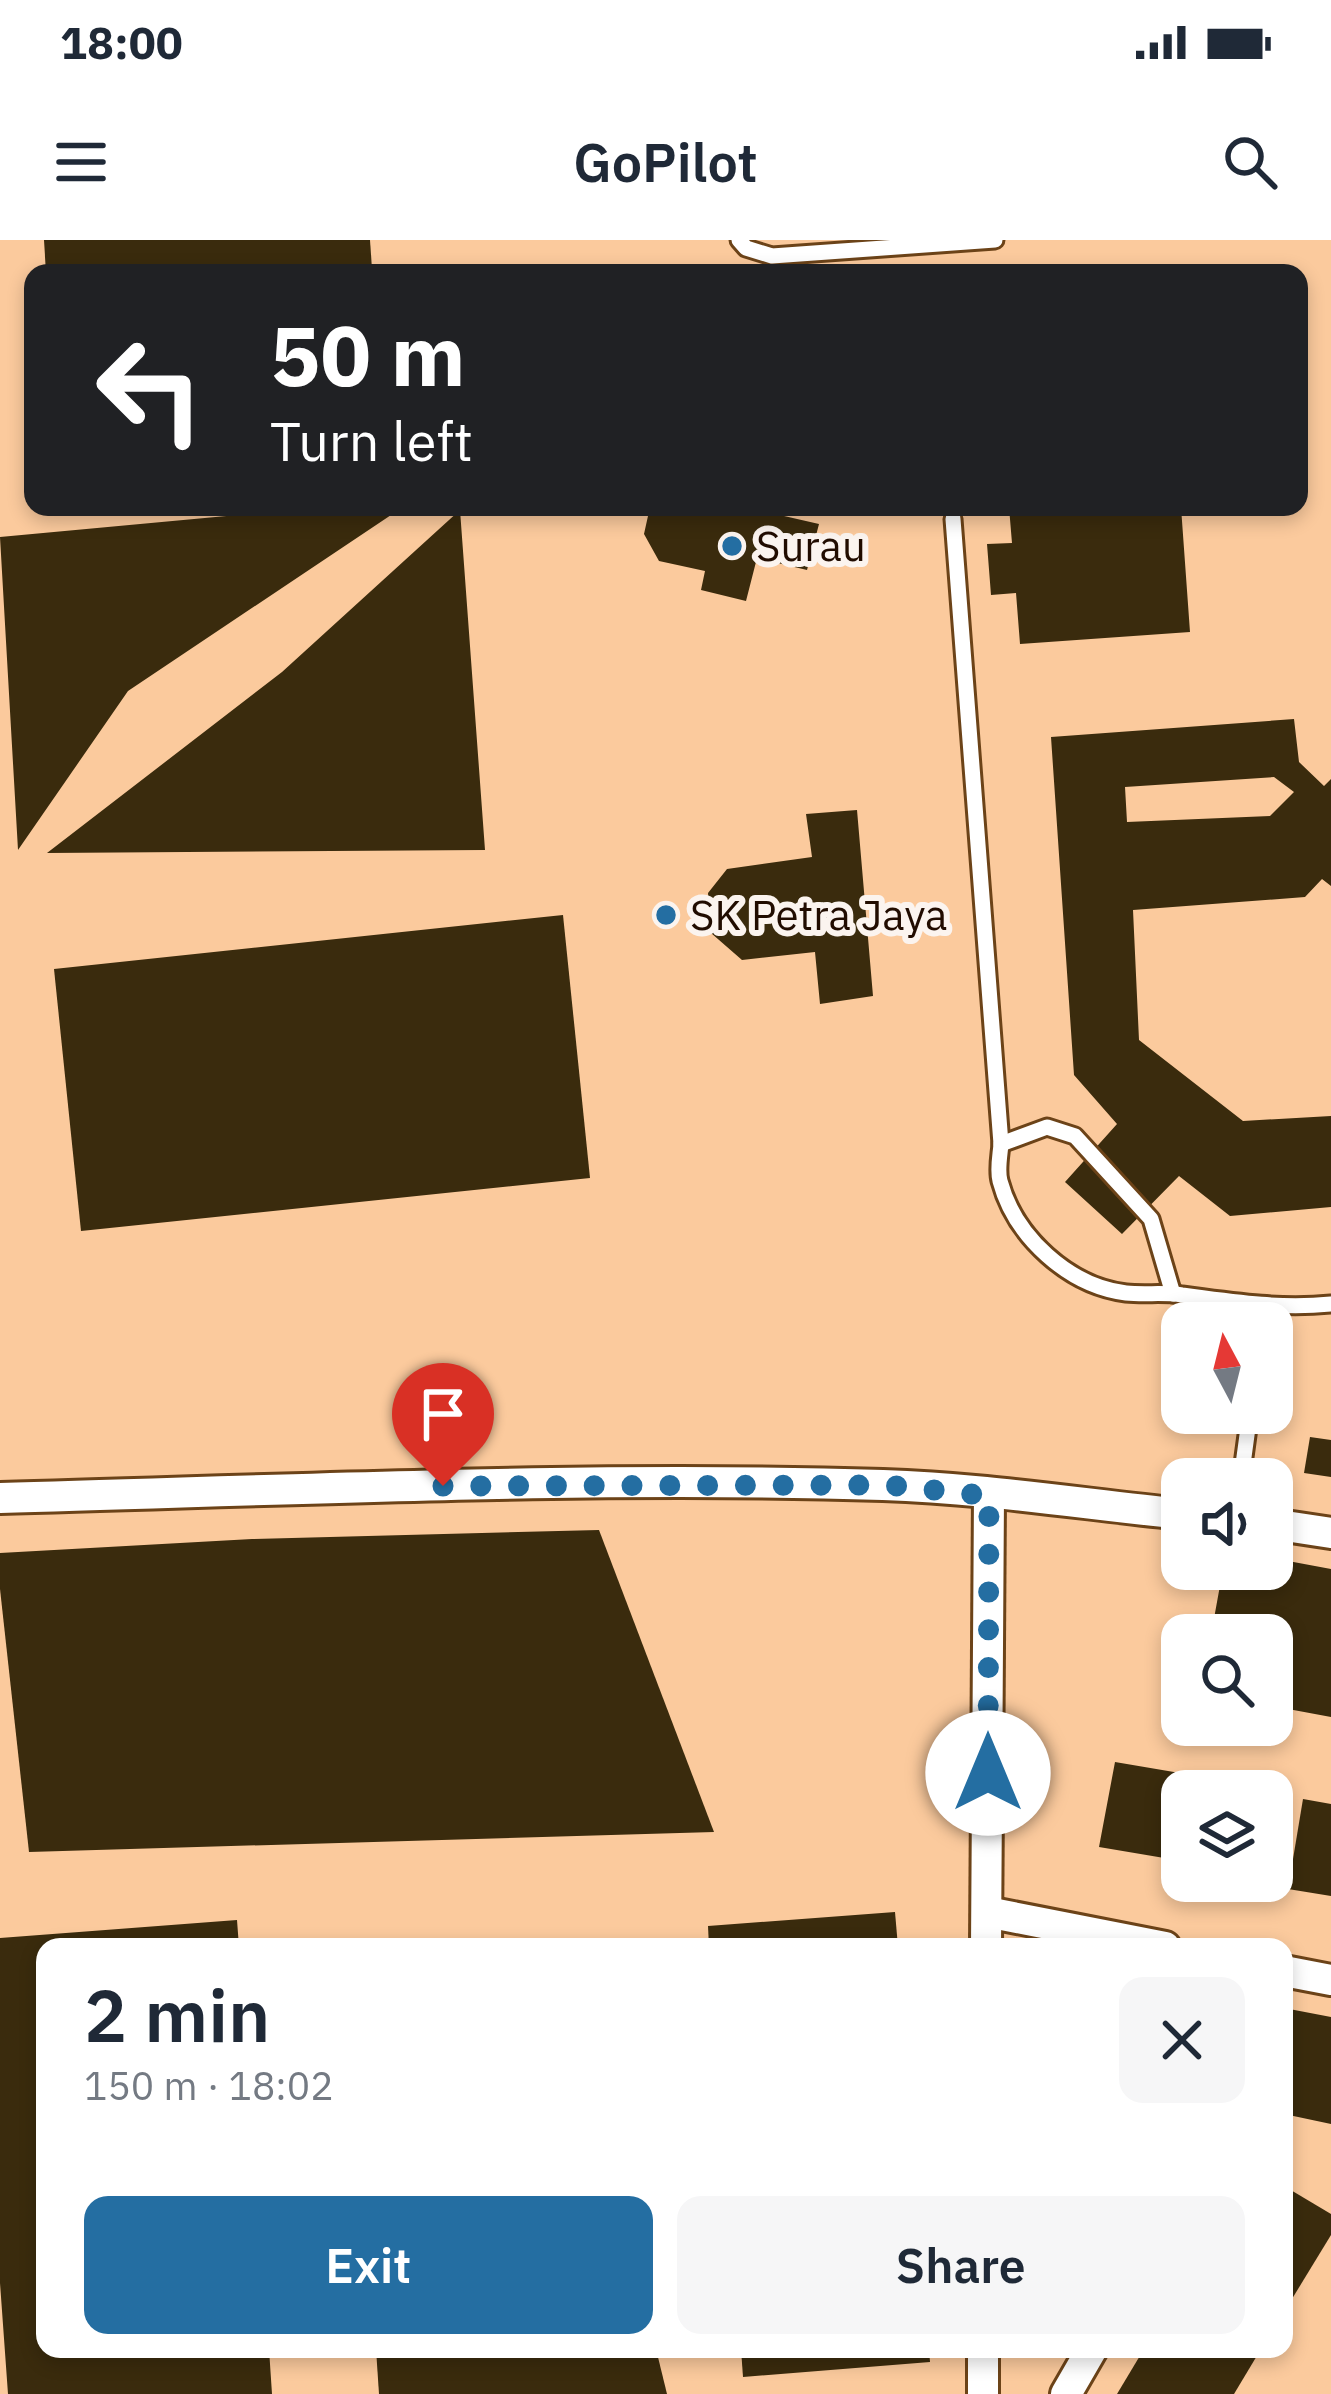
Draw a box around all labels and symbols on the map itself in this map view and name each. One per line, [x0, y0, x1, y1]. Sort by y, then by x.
place label: Surau [756, 518, 866, 573]
marker: Surau [719, 533, 745, 559]
place label: SK Petra Jaya [690, 887, 947, 942]
marker: SK Petra Jaya [653, 902, 679, 928]
north arrow [1161, 1302, 1293, 1434]
pin [392, 1363, 494, 1486]
position arrow [925, 1710, 1051, 1836]

